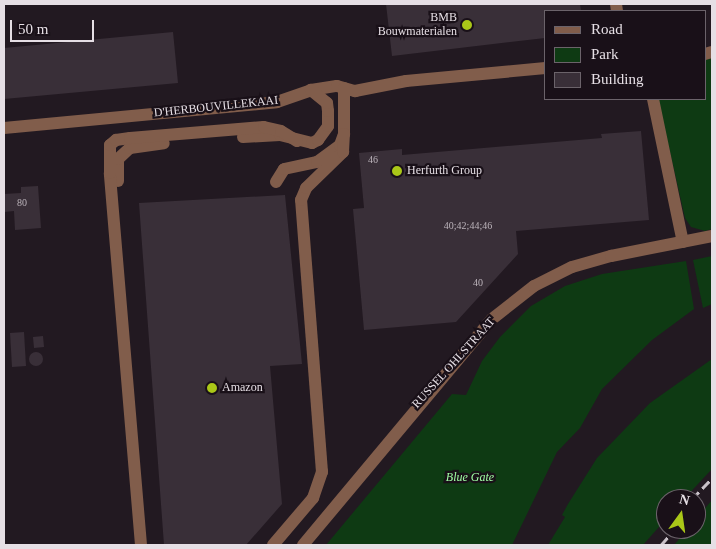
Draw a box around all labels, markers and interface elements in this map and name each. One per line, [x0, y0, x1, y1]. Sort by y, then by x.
scale bar [12, 10, 96, 42]
legend [544, 10, 706, 100]
place label: BMB Bouwmaterialen [378, 11, 457, 39]
marker: BMB Bouwmaterialen [461, 19, 473, 31]
text: 50 m [18, 21, 48, 37]
text: Road [591, 21, 623, 37]
text: Park [591, 46, 619, 62]
text: Building [591, 71, 644, 87]
street label: D'HERBOUVILLEKAAI [153, 93, 279, 121]
house number: 46 [368, 154, 378, 166]
place label: Herfurth Group [407, 164, 482, 178]
marker: Herfurth Group [391, 165, 403, 177]
house number: 80 [17, 197, 27, 209]
house number: 40;42;44;46 [444, 220, 492, 232]
house number: 40 [473, 277, 483, 289]
street label: RUSSEL OHLSTRAAT [409, 314, 499, 412]
place label: Amazon [222, 381, 263, 395]
marker: Amazon [206, 382, 218, 394]
park label: Blue Gate [446, 471, 494, 485]
north arrow [656, 489, 706, 539]
text: N [678, 491, 691, 508]

